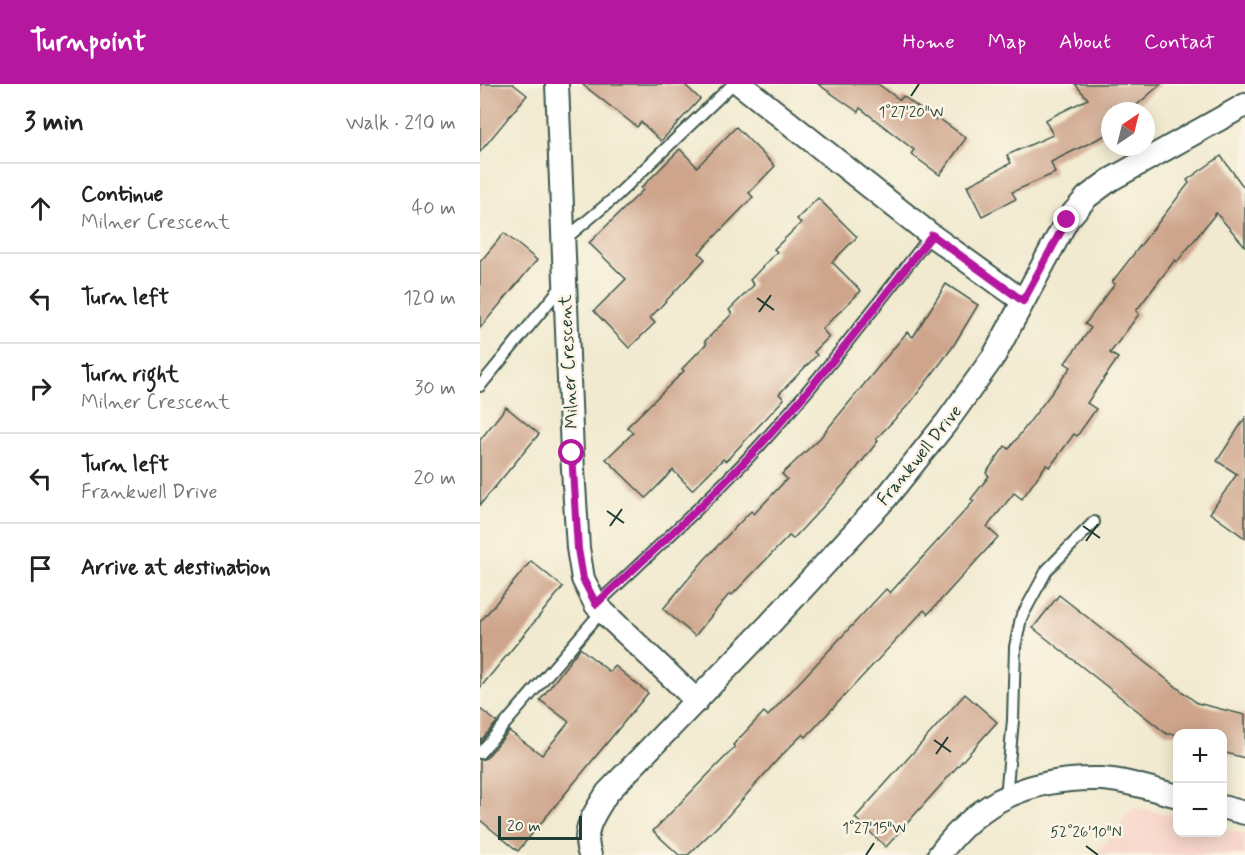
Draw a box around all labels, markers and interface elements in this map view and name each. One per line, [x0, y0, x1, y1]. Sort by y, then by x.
text: Turnpoint [30, 24, 146, 61]
text: Home [903, 28, 955, 56]
text: Map [988, 28, 1026, 56]
text: About [1059, 28, 1111, 56]
text: Contact [1144, 28, 1215, 56]
north arrow [1101, 102, 1155, 156]
text: 1°27'20"W [879, 103, 943, 123]
text: 3 min [24, 106, 84, 140]
text: Walk · 210 m [346, 110, 456, 137]
text: Continue [81, 181, 163, 209]
icon: ahead [24, 192, 57, 225]
text: 40 m [412, 195, 456, 222]
route end [1053, 206, 1079, 232]
text: Milner Crescent [81, 209, 230, 236]
icon: left [24, 282, 57, 315]
text: Turn left [81, 284, 169, 312]
text: 120 m [403, 285, 456, 312]
street label: Milner Crescent [553, 294, 584, 430]
text: Turn right [81, 361, 179, 389]
icon: right [24, 372, 57, 405]
text: 30 m [414, 375, 456, 402]
text: Milner Crescent [81, 389, 230, 416]
street label: Frankwell Drive [872, 400, 968, 511]
route start [558, 439, 584, 465]
text: Turn left [81, 451, 169, 479]
icon: left [24, 462, 57, 495]
text: 20 m [413, 465, 456, 492]
text: Frankwell Drive [81, 479, 218, 506]
icon: arrive [24, 552, 57, 585]
text: Arrive at destination [81, 554, 271, 582]
map controls [1173, 729, 1227, 837]
button: + [1173, 729, 1227, 783]
button: − [1173, 783, 1227, 837]
scale bar [498, 813, 582, 840]
text: 20 m [507, 816, 541, 837]
text: 1°27'15"W [842, 819, 906, 839]
text: 52°26'10"N [1050, 823, 1122, 843]

